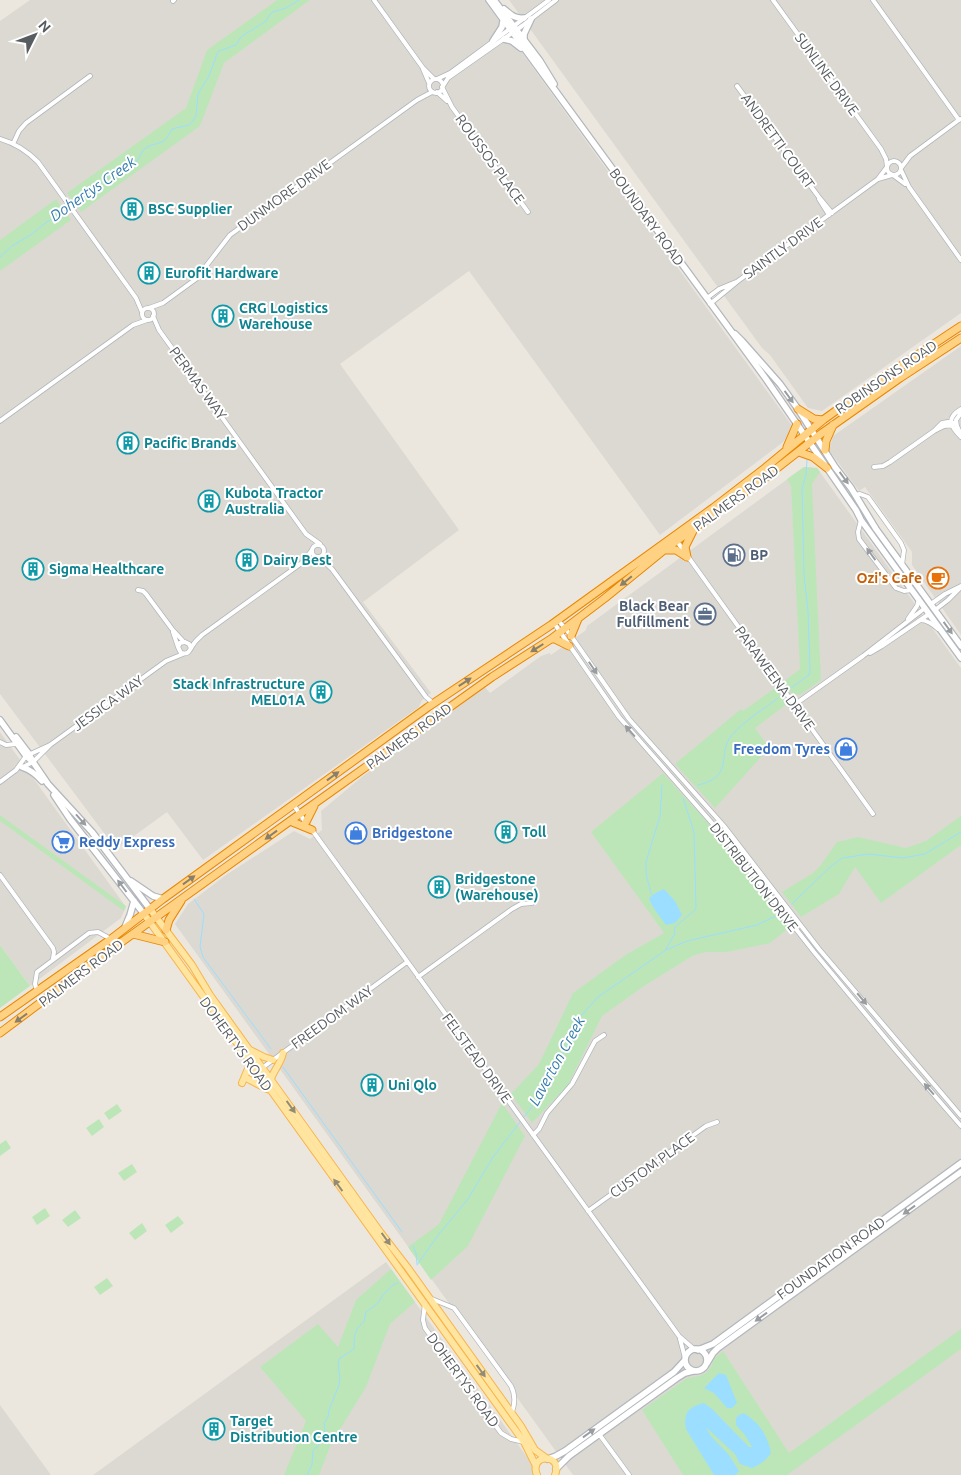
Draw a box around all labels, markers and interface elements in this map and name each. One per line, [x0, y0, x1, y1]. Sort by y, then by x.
north arrow [10, 10, 60, 60]
text: N [35, 17, 54, 36]
street label: SUNLINE DRIVE [792, 30, 862, 118]
street label: ANDRETTI COURT [738, 90, 818, 192]
street label: ROUSSOS PLACE [452, 111, 528, 207]
water label: Dohertys Creek [47, 153, 139, 224]
street label: DUNMORE DRIVE [234, 156, 334, 234]
street label: BOUNDARY ROAD [606, 165, 688, 269]
building icon: BSC Supplier [120, 197, 144, 221]
place label: BSC Supplier [148, 201, 233, 217]
street label: SAINTLY DRIVE [740, 214, 826, 282]
building icon: Eurofit Hardware [137, 261, 161, 285]
place label: Eurofit Hardware [165, 265, 278, 281]
place label: CRG Logistics Warehouse [239, 300, 329, 332]
building icon: CRG Logistics Warehouse [211, 304, 235, 328]
street label: ROBINSONS ROAD [832, 337, 940, 417]
street label: PERMAS WAY [166, 344, 230, 422]
one-way arrow [784, 390, 794, 404]
building icon: Pacific Brands [116, 431, 140, 455]
place label: Pacific Brands [144, 435, 237, 451]
street label: PALMERS ROAD [690, 462, 782, 534]
one-way arrow [839, 471, 849, 485]
place label: Kubota Tractor Australia [225, 485, 324, 517]
building icon: Kubota Tractor Australia [197, 489, 221, 513]
fuel station icon: BP [722, 543, 746, 567]
place label: BP [750, 547, 768, 563]
building icon: Dairy Best [235, 548, 259, 572]
one-way arrow [866, 548, 876, 561]
place label: Dairy Best [263, 552, 332, 568]
building icon: Sigma Healthcare [21, 557, 45, 581]
place label: Sigma Healthcare [49, 561, 164, 577]
cafe icon: Ozi's Cafe [926, 566, 950, 590]
place label: Ozi's Cafe [856, 570, 922, 586]
one-way arrow [620, 575, 633, 586]
place label: Black Bear Fulfillment [617, 598, 689, 630]
office icon: Black Bear Fulfillment [693, 602, 717, 626]
one-way arrow [943, 621, 953, 635]
street label: PARAWEENA DRIVE [732, 623, 818, 733]
one-way arrow [530, 643, 543, 652]
one-way arrow [588, 662, 598, 675]
street label: JESSICA WAY [70, 672, 146, 734]
place label: Stack Infrastructure MEL01A [173, 676, 305, 708]
one-way arrow [459, 677, 472, 687]
building icon: Stack Infrastructure MEL01A [309, 680, 333, 704]
street label: PALMERS ROAD [363, 700, 455, 772]
one-way arrow [625, 725, 636, 738]
shop icon: Freedom Tyres [834, 737, 858, 761]
place label: Freedom Tyres [733, 741, 830, 757]
one-way arrow [326, 771, 340, 781]
one-way arrow [75, 814, 87, 826]
street label: DISTRIBUTION DRIVE [707, 819, 802, 935]
building icon: Toll [494, 820, 518, 844]
shop icon: Bridgestone [344, 821, 368, 845]
place label: Toll [522, 824, 546, 840]
place label: Bridgestone [372, 825, 453, 841]
supermarket icon: Reddy Express [51, 830, 75, 854]
one-way arrow [264, 830, 278, 840]
place label: Reddy Express [79, 834, 175, 850]
place label: Bridgestone (Warehouse) [455, 871, 539, 903]
one-way arrow [182, 875, 196, 885]
building icon: Bridgestone (Warehouse) [427, 875, 451, 899]
one-way arrow [117, 880, 128, 893]
street label: PALMERS ROAD [36, 936, 127, 1010]
street label: FREEDOM WAY [288, 982, 376, 1052]
one-way arrow [856, 992, 867, 1005]
street label: DOHERTYS ROAD [197, 994, 276, 1094]
street label: FELSTEAD DRIVE [439, 1010, 515, 1106]
one-way arrow [14, 1013, 28, 1023]
water label: Laverton Creek [525, 1013, 588, 1108]
building icon: Uni Qlo [360, 1073, 384, 1097]
place label: Uni Qlo [388, 1077, 437, 1093]
one-way arrow [923, 1084, 935, 1096]
one-way arrow [286, 1100, 296, 1114]
street label: CUSTOM PLACE [607, 1129, 697, 1201]
one-way arrow [333, 1178, 343, 1192]
one-way arrow [902, 1205, 916, 1215]
street label: FOUNDATION ROAD [774, 1213, 888, 1303]
one-way arrow [381, 1232, 391, 1246]
one-way arrow [754, 1312, 767, 1322]
street label: DOHERTYS ROAD [424, 1330, 503, 1430]
one-way arrow [476, 1364, 486, 1378]
place label: Target Distribution Centre [230, 1413, 358, 1445]
building icon: Target Distribution Centre [202, 1417, 226, 1441]
one-way arrow [582, 1428, 596, 1438]

